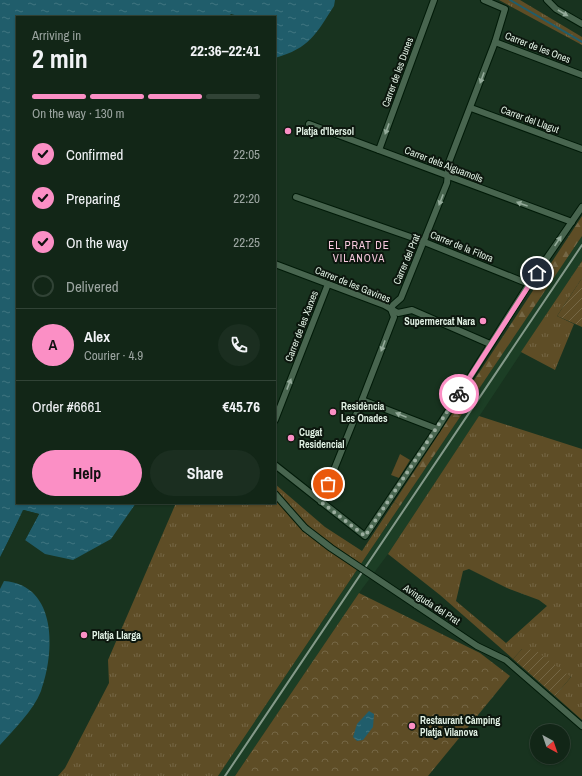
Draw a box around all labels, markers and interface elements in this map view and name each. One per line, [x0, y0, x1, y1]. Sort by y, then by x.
one-way arrow [558, 10, 569, 17]
text: Arriving in [32, 27, 81, 44]
street label: Carrer de les Ones [503, 29, 572, 66]
street label: Carrer de les Dunes [379, 35, 416, 109]
text: 22:36–22:41 [190, 40, 260, 61]
text: 2 min [32, 41, 88, 76]
one-way arrow [478, 73, 484, 85]
street label: Carrer del Llagut [499, 103, 561, 136]
text: On the way · 130 m [32, 105, 124, 122]
one-way arrow [383, 123, 389, 135]
place label: Platja d'Ibersol [296, 125, 354, 138]
marker: Platja d'Ibersol [283, 126, 293, 136]
icon: check [32, 143, 54, 165]
text: Confirmed [66, 144, 123, 165]
street label: Carrer dels Aiguamolls [403, 144, 485, 185]
text: 22:05 [233, 146, 260, 163]
icon: check [32, 187, 54, 209]
text: Preparing [66, 188, 120, 209]
text: 22:20 [233, 190, 260, 207]
one-way arrow [437, 194, 443, 206]
one-way arrow [515, 200, 527, 206]
street label: Carrer de la Fitora [428, 228, 496, 265]
icon: check [32, 231, 54, 253]
street label: Carrer del Prat [390, 231, 423, 286]
text: On the way [66, 232, 128, 253]
text: 22:25 [233, 234, 260, 251]
one-way arrow [554, 236, 562, 247]
district label: EL PRAT DE VILANOVA [328, 238, 390, 265]
pin [520, 256, 554, 290]
icon: home [526, 262, 548, 284]
street label: Carrer de les Gavines [313, 263, 392, 306]
text: Delivered [66, 276, 119, 297]
street label: Carrer de les Xarxes [282, 289, 321, 364]
place label: Supermercat Nara [404, 315, 475, 328]
marker: Supermercat Nara [478, 316, 488, 326]
button: phone [218, 324, 260, 366]
text: Alex [84, 326, 110, 347]
text: A [49, 334, 57, 355]
one-way arrow [379, 340, 385, 352]
text: Courier · 4.9 [84, 347, 143, 364]
courier [439, 374, 479, 414]
one-way arrow [287, 377, 293, 389]
icon: bike [448, 383, 470, 405]
text: Order #6661 [32, 396, 101, 417]
text: €45.76 [222, 396, 260, 417]
place label: Residència Les Onades [341, 400, 388, 425]
marker: Residència Les Onades [328, 407, 338, 417]
one-way arrow [395, 412, 406, 418]
place label: Cugat Residencial [299, 426, 345, 451]
marker: Cugat Residencial [286, 433, 296, 443]
button: Help [32, 450, 142, 496]
button: Share [150, 450, 260, 496]
pin [311, 467, 345, 501]
icon: bag [317, 473, 339, 495]
street label: Avinguda del Prat [400, 581, 463, 628]
place label: Platja Llarga [92, 629, 141, 642]
marker: Platja Llarga [79, 630, 89, 640]
place label: Restaurant Càmping Platja Vilanova [420, 714, 500, 739]
marker: Restaurant Càmping Platja Vilanova [407, 721, 417, 731]
north arrow [530, 724, 570, 764]
map controls [530, 724, 570, 764]

